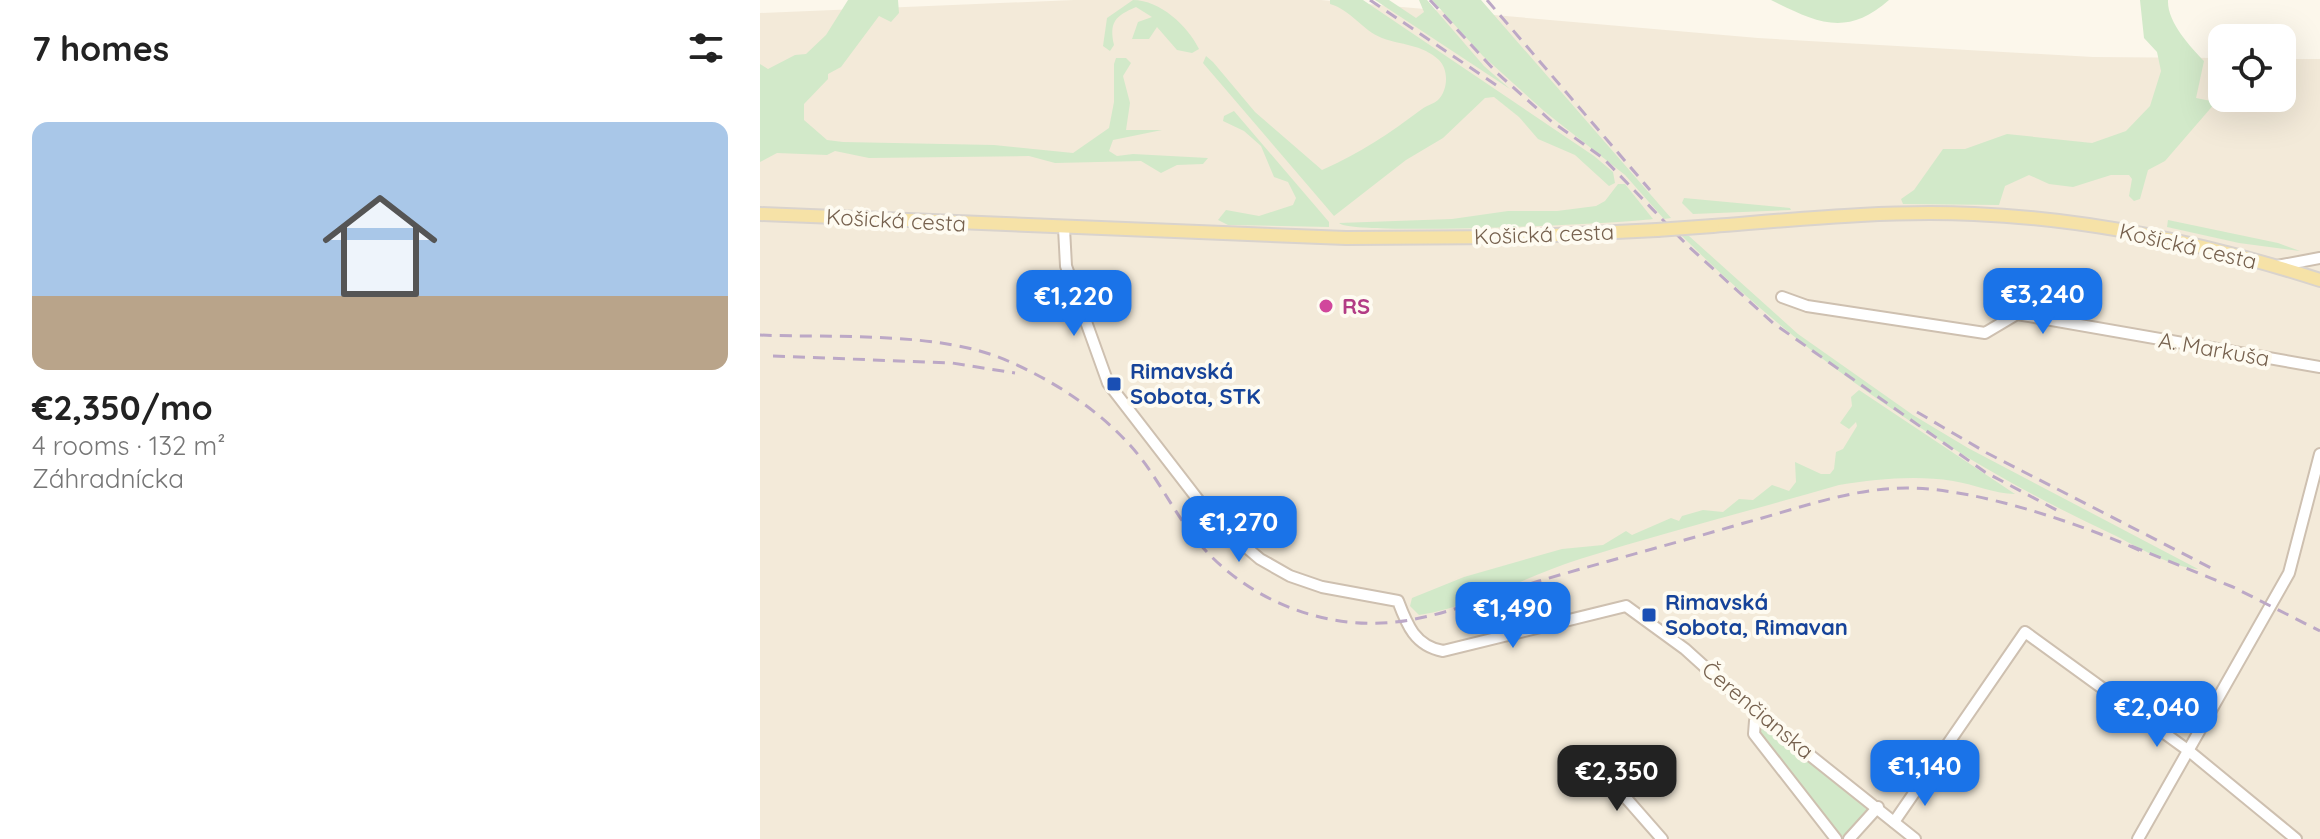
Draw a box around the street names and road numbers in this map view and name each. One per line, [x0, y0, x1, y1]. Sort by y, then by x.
street label: Košická cesta [825, 202, 967, 238]
street label: Košická cesta [2117, 217, 2259, 275]
street label: Košická cesta [1474, 218, 1614, 250]
street label: A. Markuša [2156, 325, 2272, 373]
street label: Čerenčianska [1696, 655, 1820, 765]

